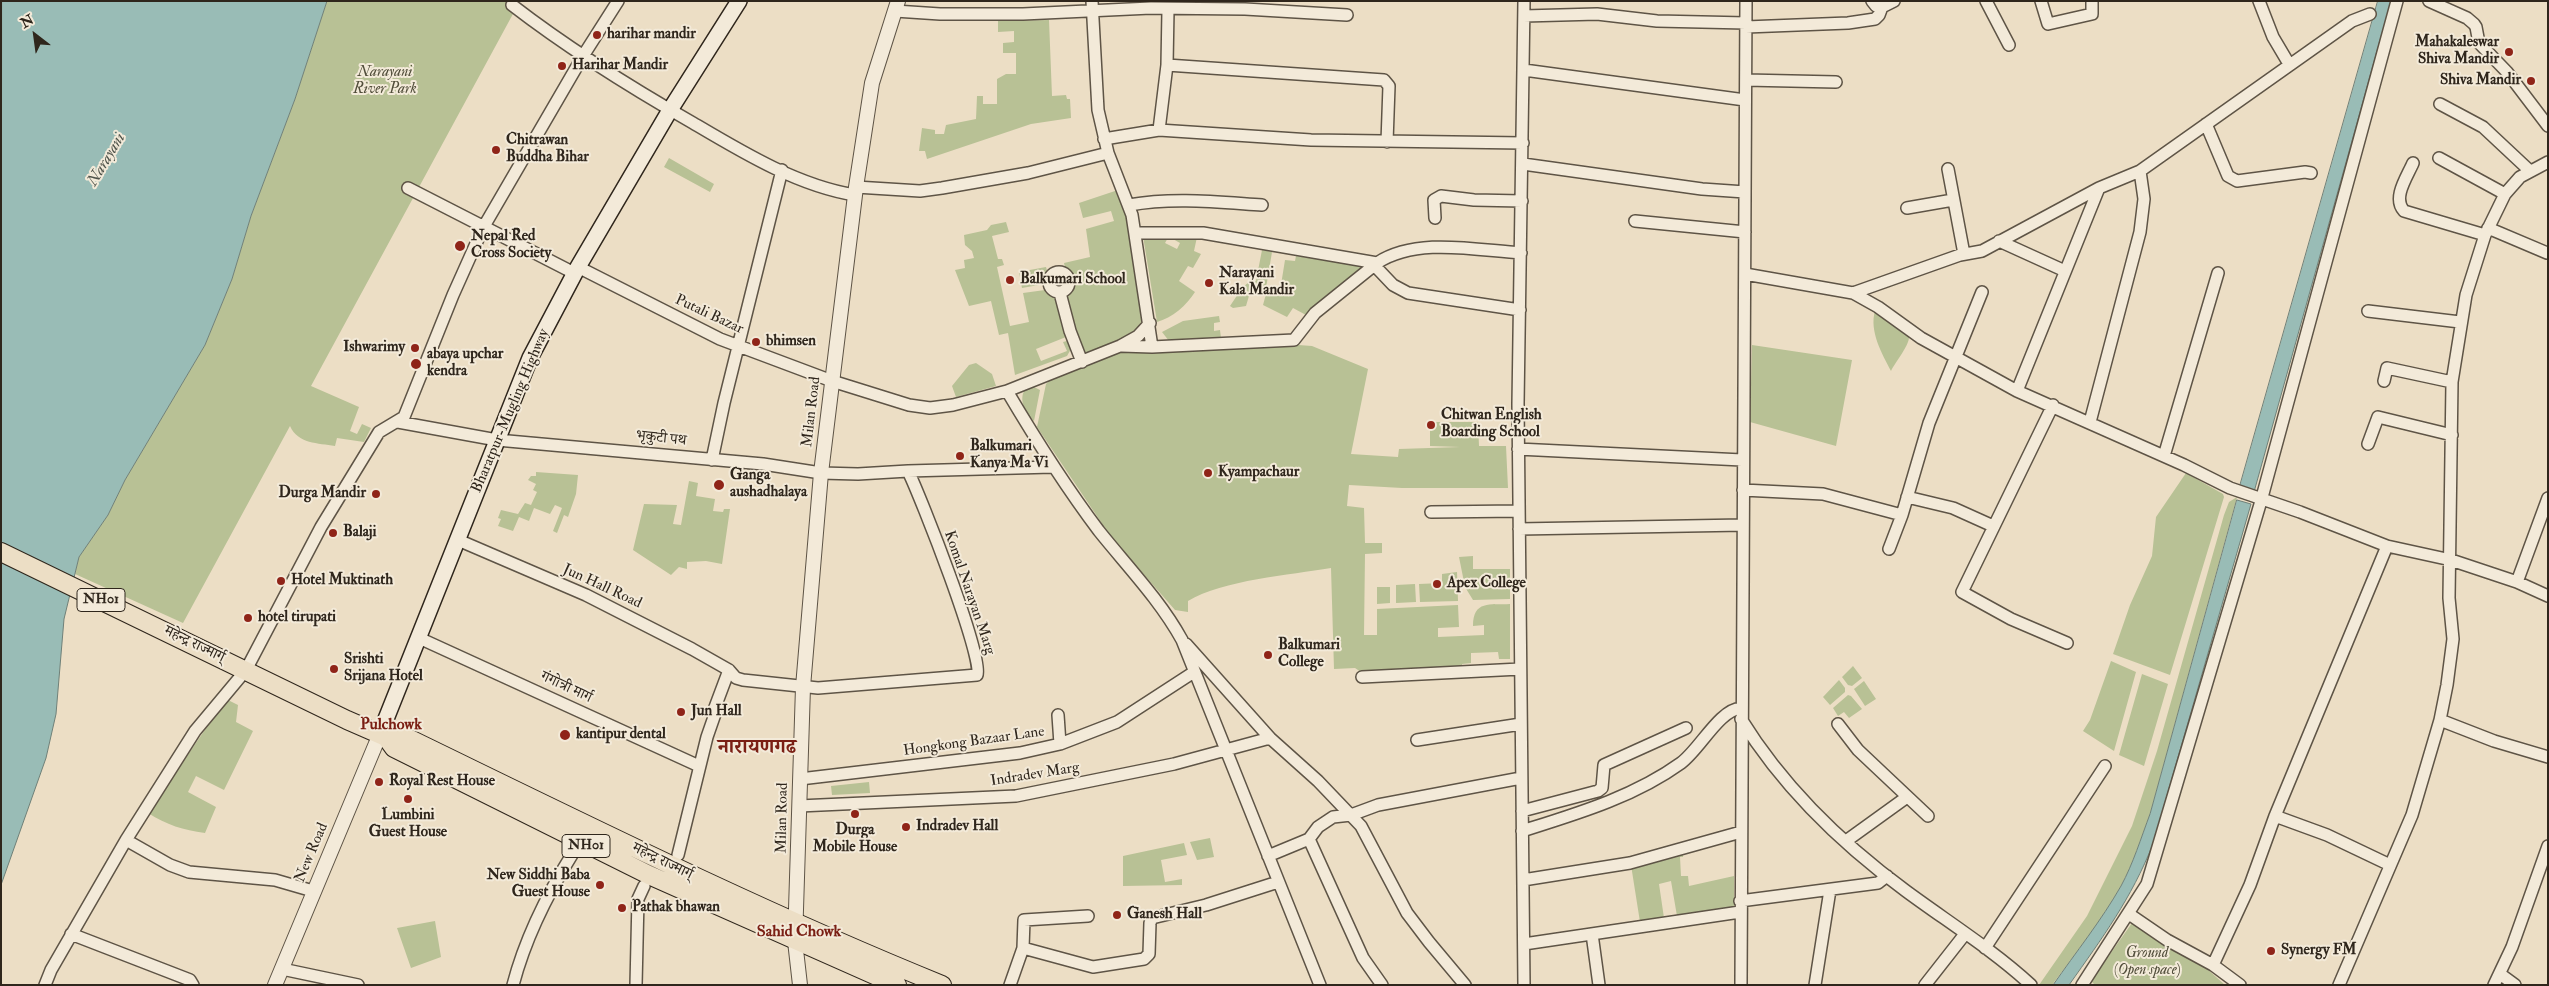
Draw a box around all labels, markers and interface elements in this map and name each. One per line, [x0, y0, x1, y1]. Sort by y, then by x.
north arrow [10, 10, 60, 60]
text: N [18, 11, 37, 32]
place label: harihar mandir [607, 26, 696, 44]
marker: harihar mandir [591, 29, 603, 41]
place label: Mahakaleswar Shiva Mandir [2415, 34, 2499, 69]
marker: Mahakaleswar Shiva Mandir [2503, 46, 2515, 58]
place label: Harihar Mandir [572, 57, 668, 75]
marker: Harihar Mandir [556, 60, 568, 72]
park label: Narayani River Park [353, 64, 417, 99]
place label: Shiva Mandir [2440, 72, 2521, 90]
marker: Shiva Mandir [2525, 75, 2537, 87]
water label: Narayani [84, 130, 130, 190]
place label: Chitrawan Buddha Bihar [506, 132, 589, 167]
marker: Chitrawan Buddha Bihar [490, 144, 502, 156]
place label: Nepal Red Cross Society [471, 228, 551, 263]
marker: Nepal Red Cross Society [453, 239, 467, 253]
place label: Narayani Kala Mandir [1219, 265, 1294, 300]
place label: Balkumari School [1020, 271, 1126, 289]
marker: Balkumari School [1004, 274, 1016, 286]
marker: Narayani Kala Mandir [1203, 277, 1215, 289]
street label: Putali Bazar [672, 291, 746, 339]
street label: Bharatpur-Mugling Highway [468, 326, 554, 496]
place label: bhimsen [766, 333, 816, 351]
marker: bhimsen [750, 336, 762, 348]
place label: Ishwarimy [343, 339, 405, 357]
marker: Ishwarimy [409, 342, 421, 354]
place label: abaya upchar kendra [427, 346, 503, 381]
marker: abaya upchar kendra [409, 357, 423, 371]
street label: Milan Road [799, 376, 825, 448]
place label: Chitwan English Boarding School [1441, 407, 1542, 442]
marker: Chitwan English Boarding School [1425, 419, 1437, 431]
street label: भृकुटी पथ [635, 427, 687, 451]
place label: Balkumari Kanya Ma Vi [970, 438, 1048, 473]
marker: Balkumari Kanya Ma Vi [954, 450, 966, 462]
place label: Kyampachaur [1218, 464, 1299, 482]
place label: Ganga aushadhalaya [730, 467, 807, 502]
marker: Kyampachaur [1202, 467, 1214, 479]
marker: Ganga aushadhalaya [712, 478, 726, 492]
place label: Durga Mandir [279, 485, 366, 503]
marker: Durga Mandir [370, 488, 382, 500]
place label: Balaji [343, 524, 376, 542]
marker: Balaji [327, 527, 339, 539]
street label: Komal Narayan Marg [939, 529, 999, 657]
street label: Jun Hall Road [560, 561, 644, 613]
place label: Hotel Muktinath [291, 572, 393, 590]
marker: Hotel Muktinath [275, 575, 287, 587]
place label: Apex College [1447, 575, 1526, 593]
marker: Apex College [1431, 578, 1443, 590]
road number: NH01 [77, 588, 125, 612]
place label: hotel tirupati [258, 609, 336, 627]
marker: hotel tirupati [242, 612, 254, 624]
street label: महेन्द्र राज्मार्ग् [161, 623, 227, 667]
place label: Balkumari College [1278, 637, 1340, 672]
marker: Balkumari College [1262, 649, 1274, 661]
place label: Srishti Srijana Hotel [344, 651, 423, 686]
marker: Srishti Srijana Hotel [328, 663, 340, 675]
street label: गंगोत्री मार्ग [537, 668, 595, 708]
place label: Jun Hall [691, 703, 742, 721]
marker: Jun Hall [675, 706, 687, 718]
district label: Pulchowk [360, 716, 422, 736]
street label: Hongkong Bazaar Lane [902, 723, 1046, 761]
place label: kantipur dental [576, 726, 666, 744]
marker: kantipur dental [558, 728, 572, 742]
district label: नारायणगढ [718, 737, 796, 761]
street label: Indradev Marg [989, 759, 1081, 791]
place label: Royal Rest House [389, 773, 495, 791]
marker: Royal Rest House [373, 776, 385, 788]
street label: Milan Road [773, 782, 793, 854]
marker: Lumbini Guest House [402, 793, 414, 805]
place label: Lumbini Guest House [369, 807, 447, 842]
marker: Durga Mobile House [849, 808, 861, 820]
place label: Indradev Hall [916, 818, 998, 836]
street label: New Road [291, 820, 333, 886]
marker: Indradev Hall [900, 821, 912, 833]
place label: Durga Mobile House [813, 822, 897, 857]
road number: NH01 [562, 834, 610, 858]
street label: महेन्द्र राज्मार्ग् [629, 840, 695, 884]
place label: New Siddhi Baba Guest House [487, 867, 590, 902]
marker: New Siddhi Baba Guest House [594, 879, 606, 891]
place label: Pathak bhawan [632, 899, 720, 917]
marker: Pathak bhawan [616, 902, 628, 914]
place label: Ganesh Hall [1127, 906, 1202, 924]
marker: Ganesh Hall [1111, 909, 1123, 921]
district label: Sahid Chowk [757, 923, 841, 943]
place label: Synergy FM [2281, 942, 2357, 960]
park label: Ground (Open space) [2114, 945, 2180, 980]
marker: Synergy FM [2265, 945, 2277, 957]

